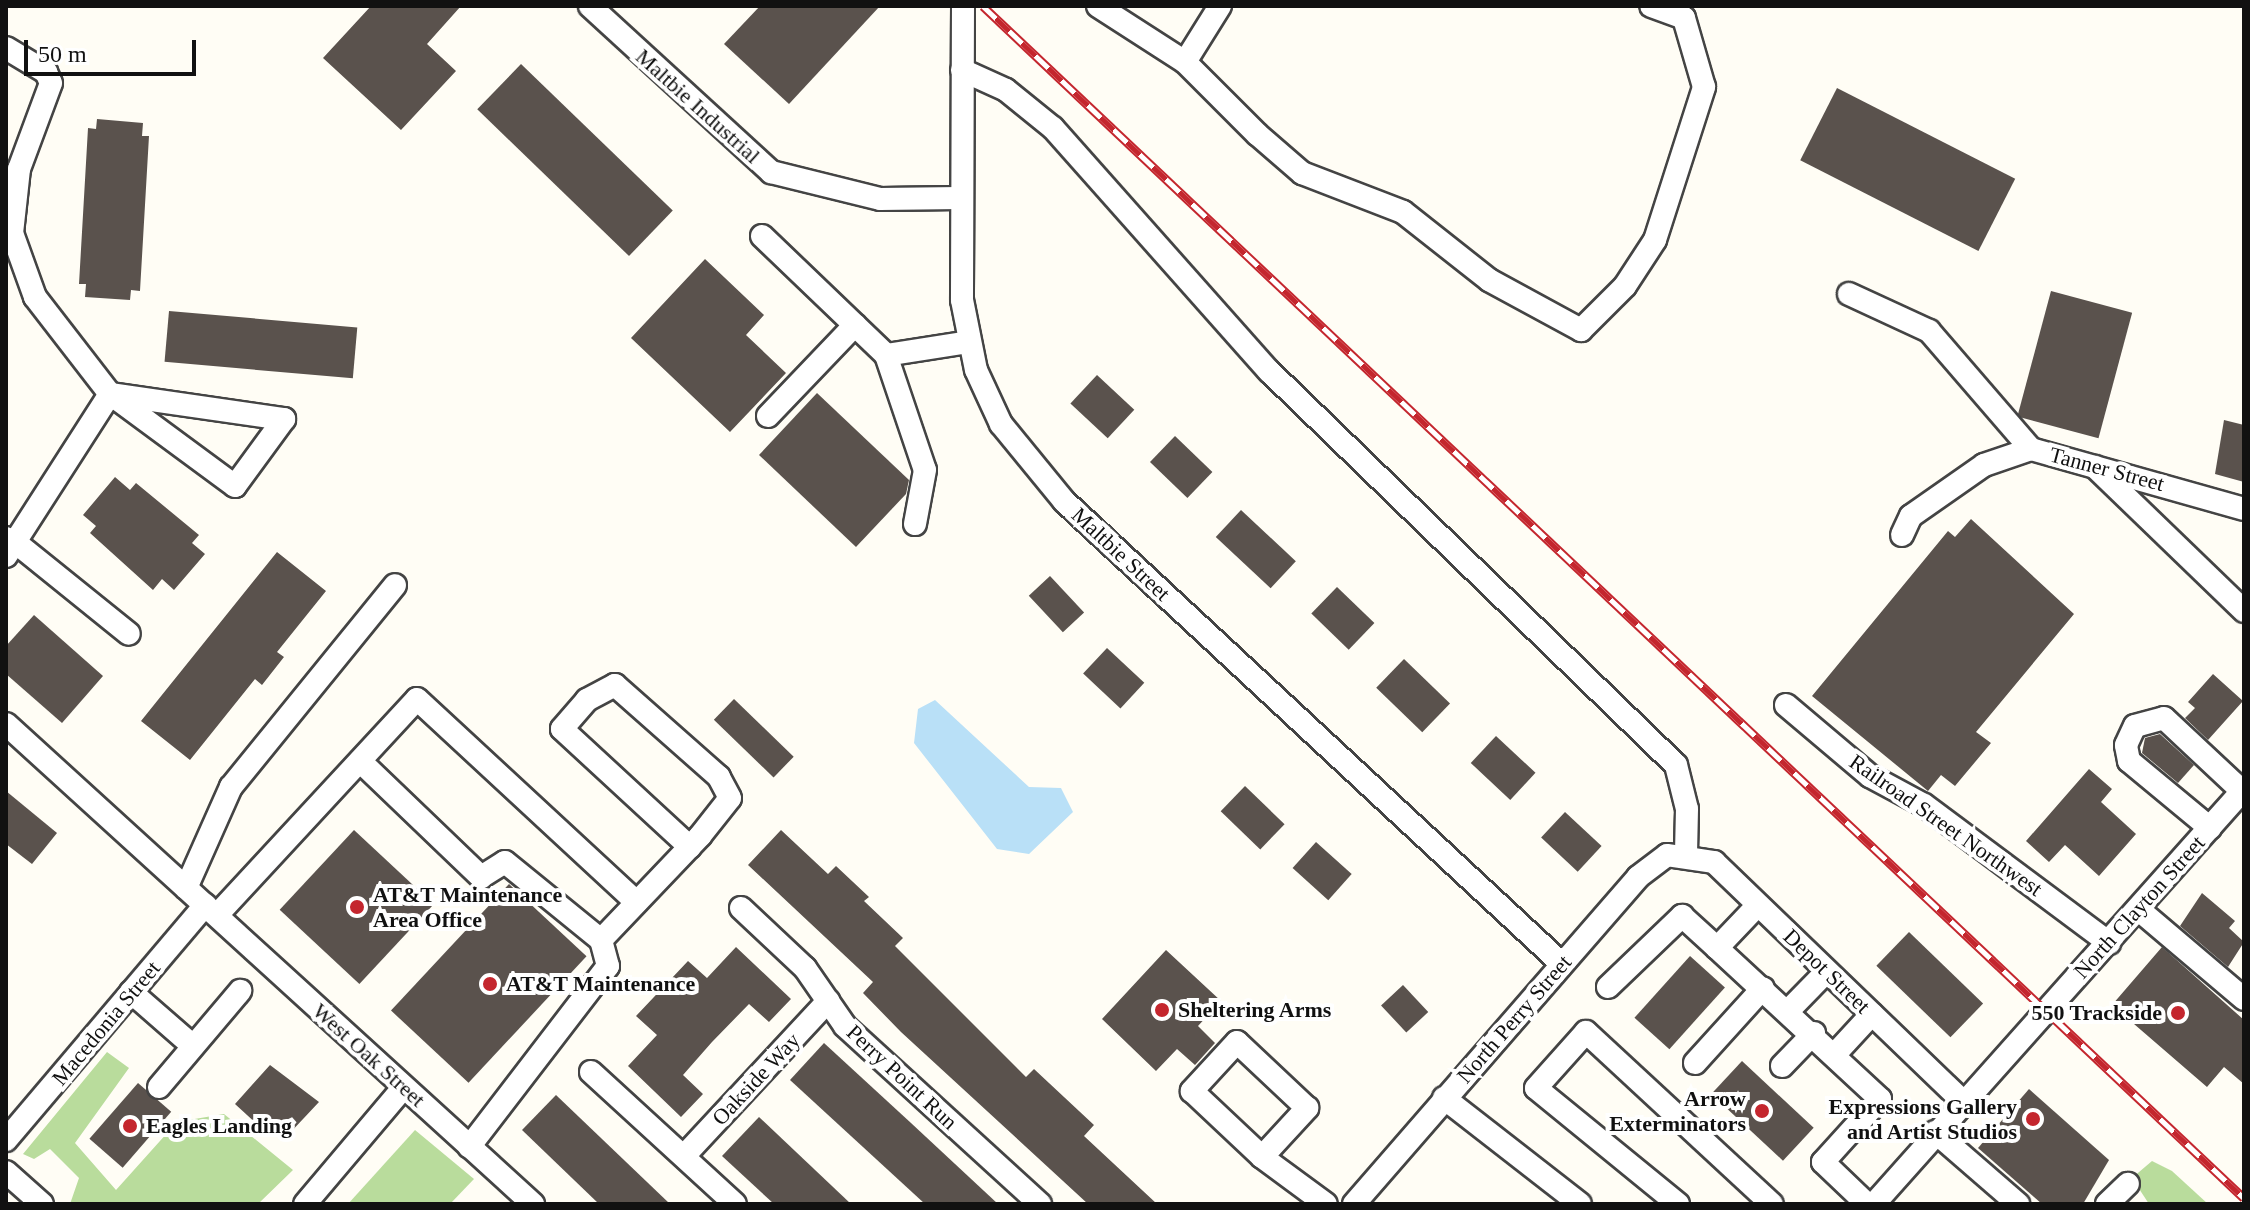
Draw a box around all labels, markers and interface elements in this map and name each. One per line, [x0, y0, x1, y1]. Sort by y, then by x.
scale bar [28, 24, 200, 74]
text: 50 m [38, 41, 87, 67]
street label: Maltbie Industrial [630, 43, 766, 169]
street label: Tanner Street [2047, 441, 2167, 497]
street label: Maltbie Street [1066, 502, 1176, 606]
street label: Railroad Street Northwest [1844, 748, 2048, 902]
street label: North Clayton Street [2068, 830, 2210, 984]
place label: AT&T Maintenance Area Office [373, 881, 563, 932]
marker: AT&T Maintenance Area Office [348, 898, 366, 916]
street label: Depot Street [1778, 923, 1876, 1019]
street label: North Perry Street [1451, 949, 1577, 1089]
street label: Macedonia Street [46, 955, 166, 1091]
place label: AT&T Maintenance [506, 971, 696, 997]
marker: AT&T Maintenance [481, 975, 499, 993]
place label: Sheltering Arms [1178, 997, 1333, 1023]
street label: West Oak Street [307, 998, 431, 1112]
place label: 550 Trackside [2031, 1000, 2162, 1026]
marker: Sheltering Arms [1153, 1001, 1171, 1019]
marker: 550 Trackside [2169, 1004, 2187, 1022]
street label: Perry Point Run [841, 1019, 963, 1135]
street label: Oakside Way [706, 1027, 806, 1131]
place label: Arrow Exterminators [1609, 1085, 1746, 1136]
place label: Expressions Gallery and Artist Studios [1829, 1093, 2017, 1144]
marker: Arrow Exterminators [1753, 1102, 1771, 1120]
marker: Expressions Gallery and Artist Studios [2024, 1110, 2042, 1128]
place label: Eagles Landing [146, 1113, 292, 1139]
marker: Eagles Landing [121, 1117, 139, 1135]

